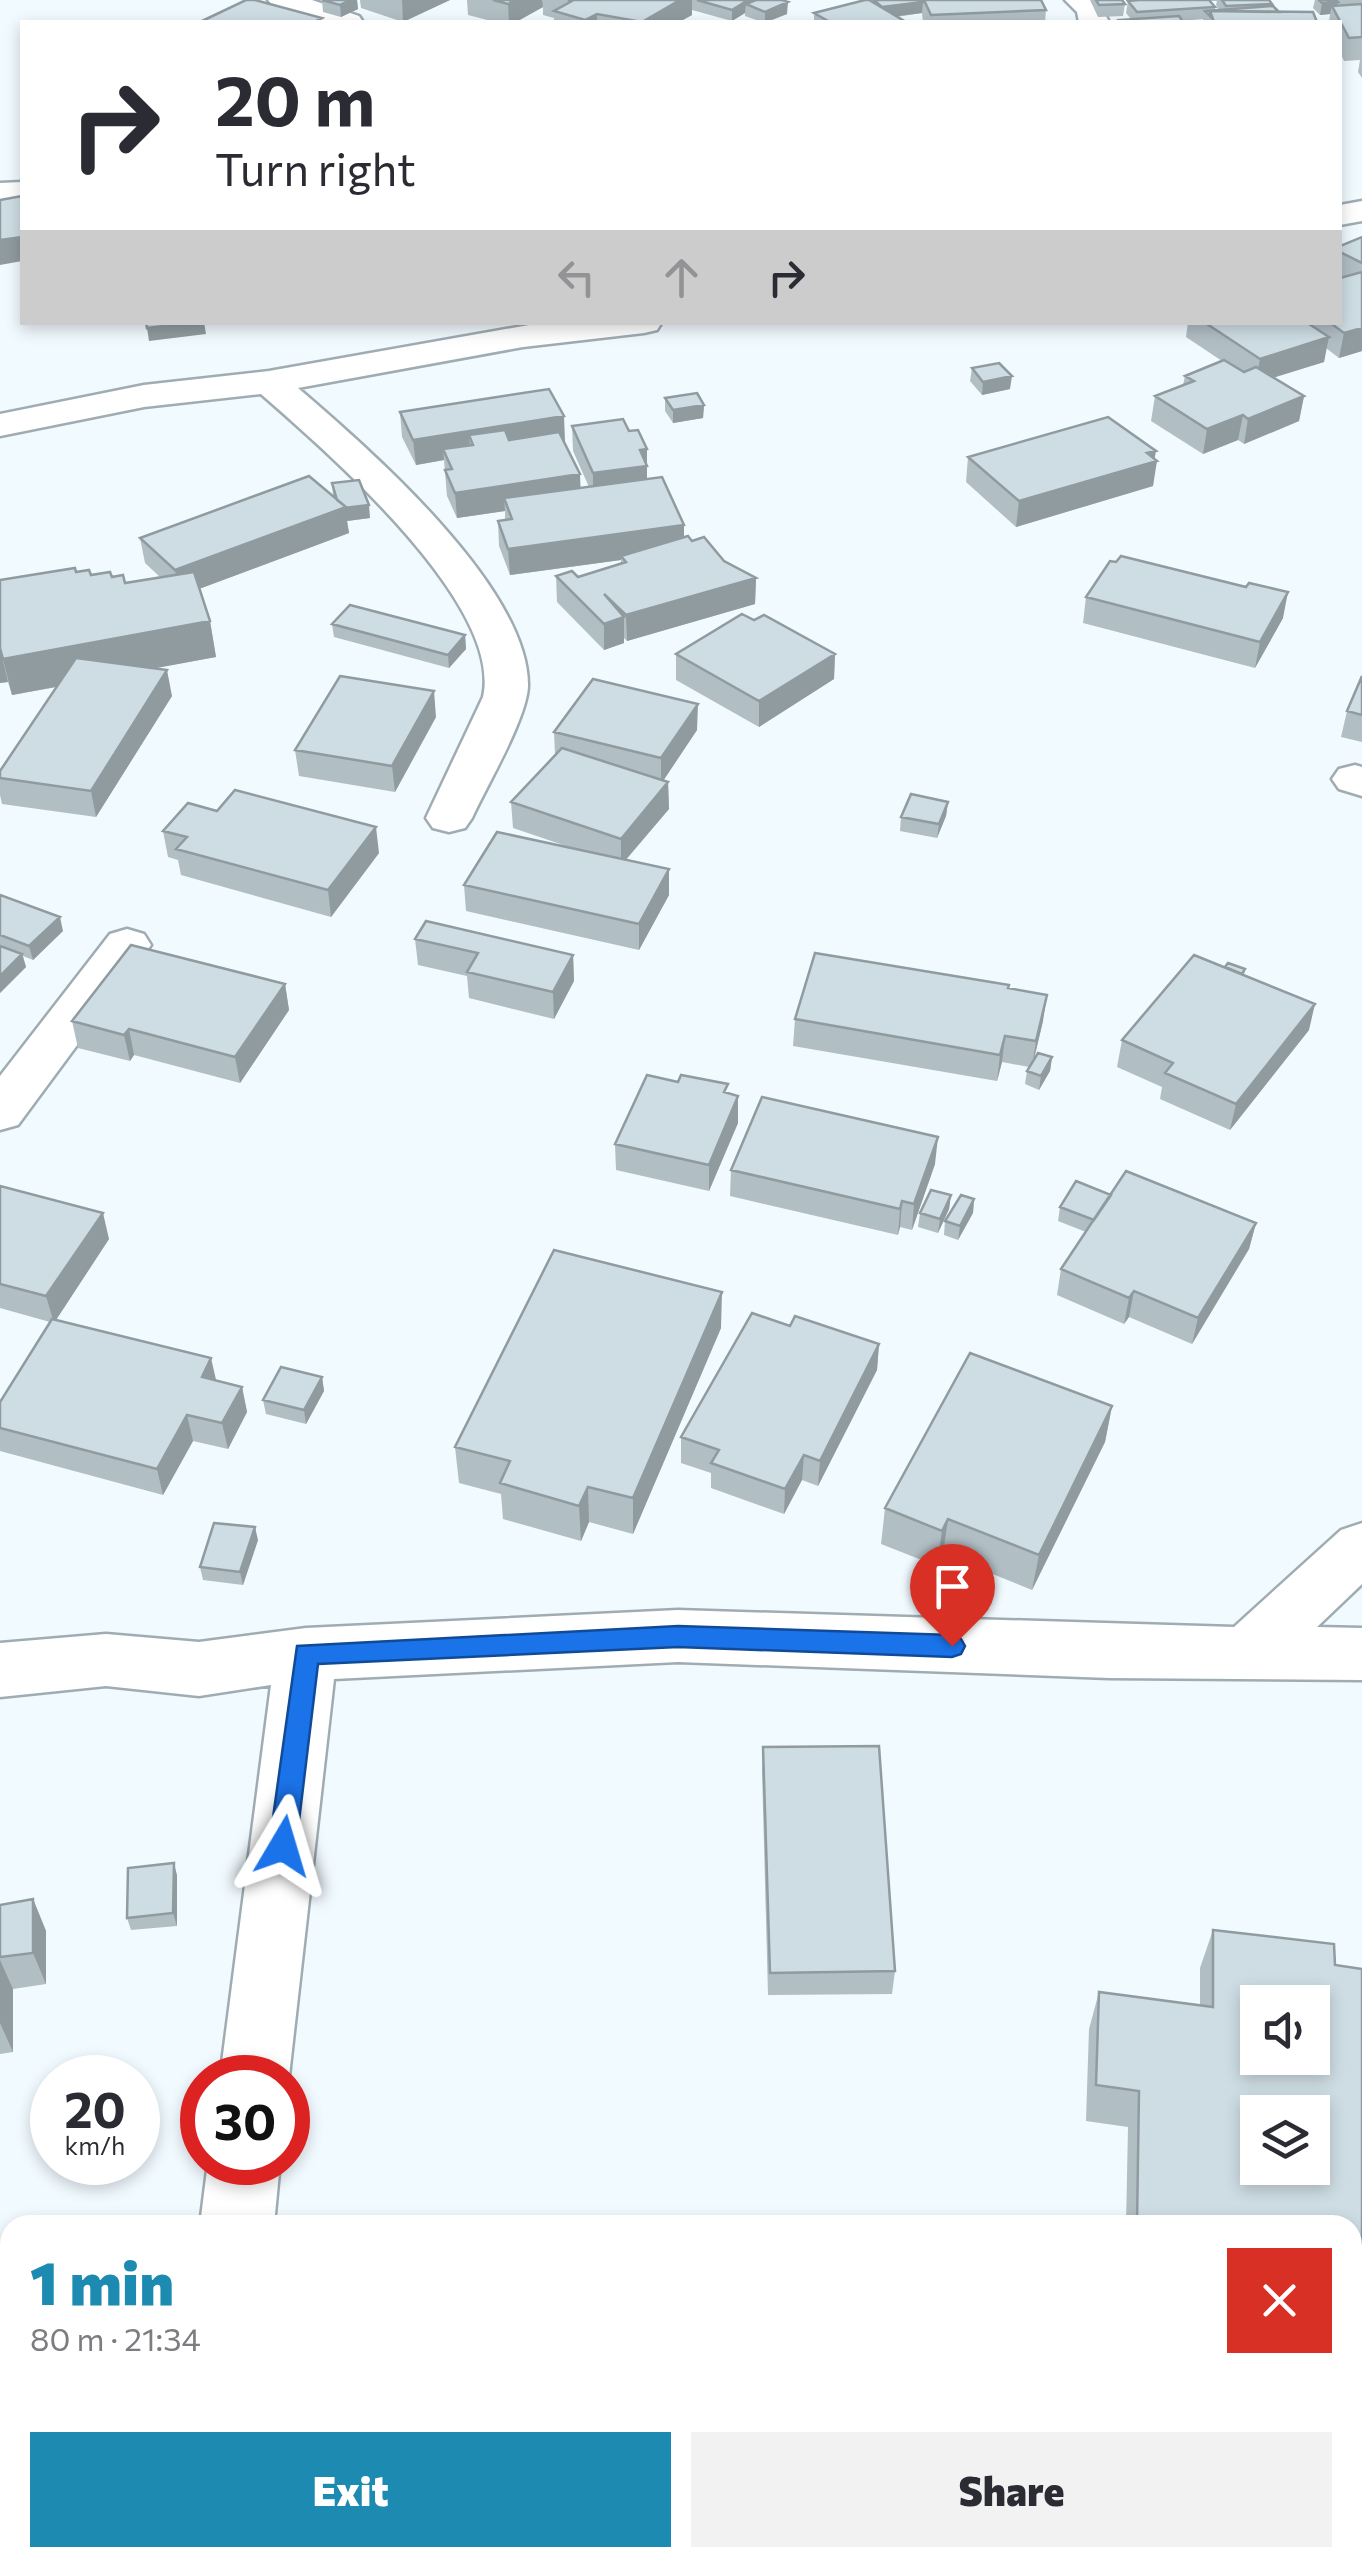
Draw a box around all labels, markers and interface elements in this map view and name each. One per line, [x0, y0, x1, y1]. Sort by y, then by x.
text: 20 m [215, 55, 375, 140]
icon: right [50, 60, 180, 190]
text: Turn right [215, 140, 416, 195]
icon: left [549, 250, 604, 305]
icon: ahead [654, 250, 709, 305]
icon: right [759, 250, 814, 305]
pin [910, 1544, 995, 1647]
icon: arrive [925, 1559, 980, 1614]
position arrow [231, 1794, 335, 1898]
map controls [1240, 1985, 1330, 2185]
button: sound [1240, 1985, 1330, 2075]
speed limit sign: 30 [180, 2055, 310, 2185]
text: 20 [64, 2077, 126, 2138]
button: layers [1240, 2095, 1330, 2185]
text: km/h [65, 2130, 125, 2160]
text: 1 min [30, 2244, 174, 2317]
button: close [1227, 2248, 1332, 2353]
text: 80 m · 21:34 [30, 2318, 201, 2358]
button: Exit [30, 2432, 671, 2547]
button: Share [691, 2432, 1332, 2547]

